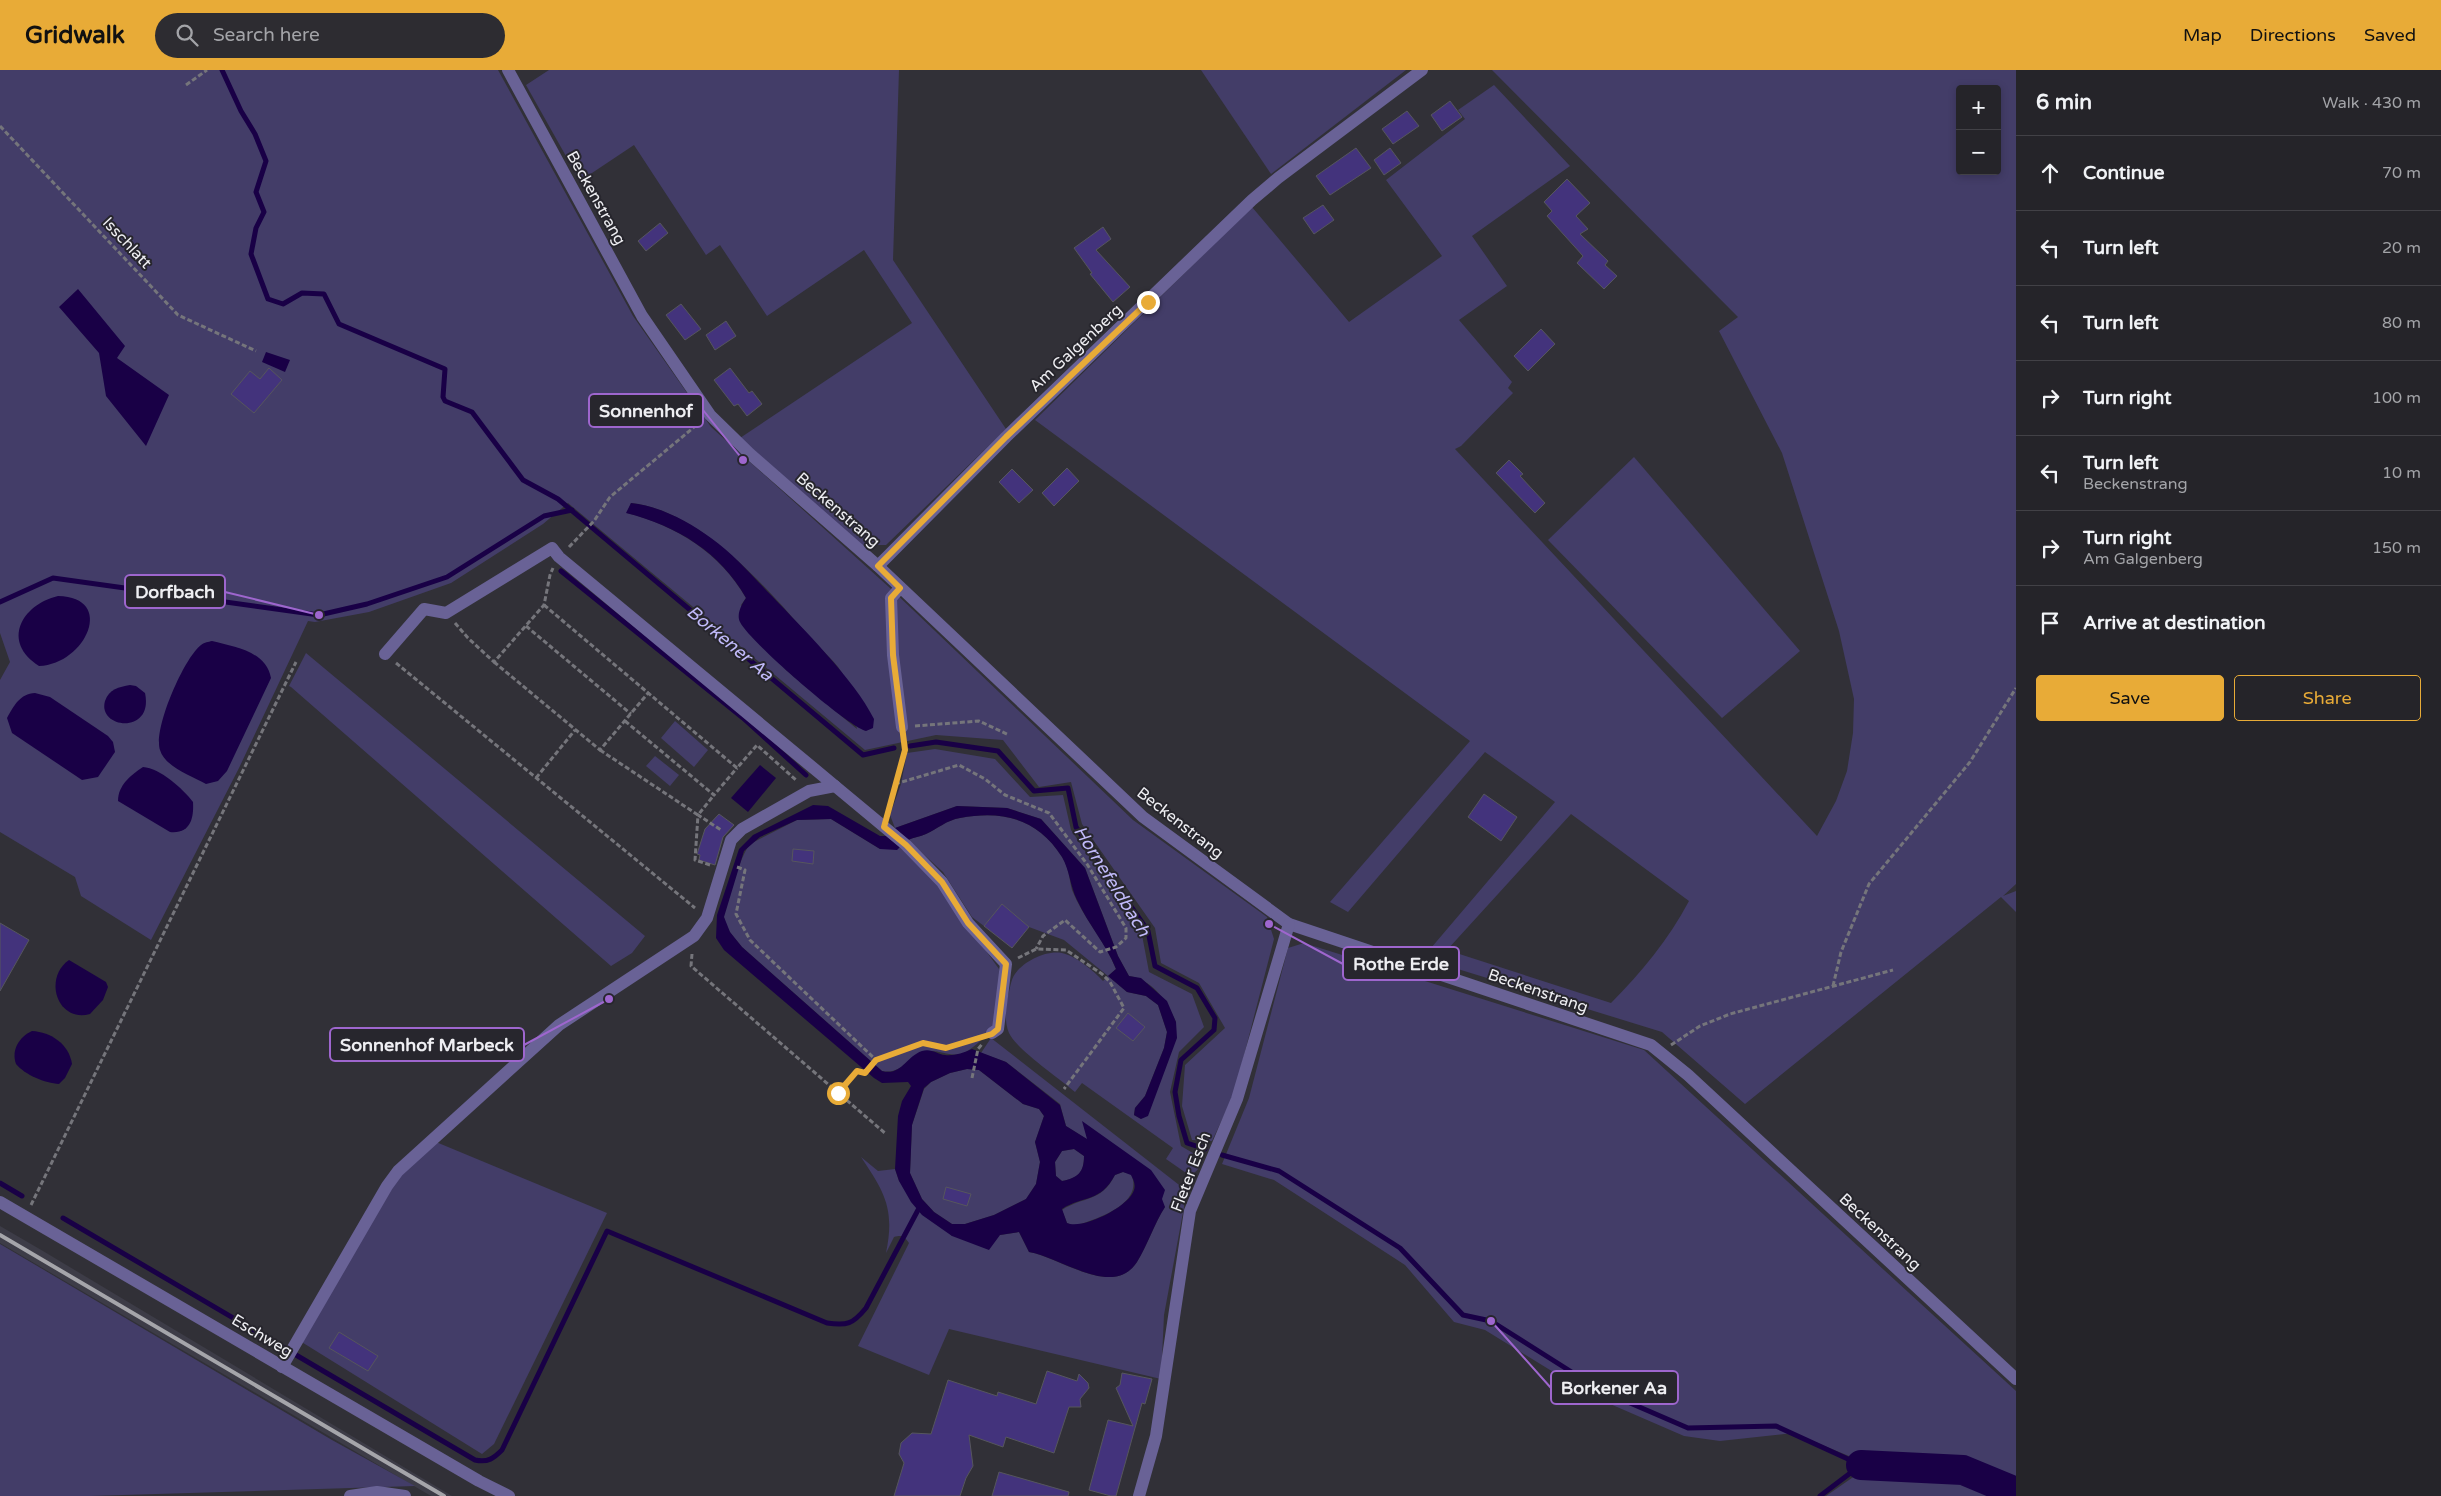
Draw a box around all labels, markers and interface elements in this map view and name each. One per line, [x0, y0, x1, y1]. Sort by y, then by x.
search box [155, 13, 505, 58]
text: Gridwalk [25, 21, 125, 50]
icon: search [173, 21, 201, 49]
text: Search here [213, 24, 320, 46]
text: Map [2183, 24, 2222, 46]
text: Directions [2250, 24, 2336, 46]
text: Saved [2364, 24, 2416, 46]
map controls [1956, 85, 2001, 175]
button: + [1956, 85, 2001, 130]
text: 6 min [2036, 90, 2092, 115]
text: Walk · 430 m [2322, 93, 2421, 113]
button: − [1956, 130, 2001, 175]
street label: Beckenstrang [562, 147, 630, 249]
icon: ahead [2036, 159, 2064, 187]
text: Continue [2083, 162, 2165, 184]
text: 70 m [2382, 163, 2421, 183]
street label: Isschlatt [98, 213, 156, 273]
icon: left [2036, 234, 2064, 262]
text: Turn left [2083, 237, 2159, 259]
text: 20 m [2382, 238, 2421, 258]
route end [1137, 291, 1160, 314]
street label: Am Galgenberg [1025, 300, 1127, 396]
icon: left [2036, 309, 2064, 337]
text: Turn left [2083, 312, 2159, 334]
text: 80 m [2382, 313, 2421, 333]
icon: right [2036, 384, 2064, 412]
text: Turn right [2083, 387, 2171, 409]
text: 100 m [2372, 388, 2421, 408]
callout: Sonnenhof [589, 394, 703, 427]
text: Sonnenhof [599, 400, 694, 422]
text: Turn left [2083, 452, 2159, 474]
icon: left [2036, 459, 2064, 487]
text: 10 m [2382, 463, 2421, 483]
street label: Beckenstrang [792, 468, 884, 552]
text: Beckenstrang [2083, 474, 2188, 494]
text: Turn right [2083, 527, 2171, 549]
icon: right [2036, 534, 2064, 562]
text: 150 m [2372, 538, 2421, 558]
text: Am Galgenberg [2083, 549, 2203, 569]
callout: Dorfbach [125, 575, 225, 608]
text: Dorfbach [135, 581, 215, 603]
water label: Borkener Aa [682, 600, 778, 686]
icon: arrive [2036, 609, 2064, 637]
text: Arrive at destination [2083, 612, 2266, 634]
button: Save [2036, 675, 2224, 721]
button: Share [2234, 675, 2421, 721]
street label: Beckenstrang [1133, 783, 1227, 863]
water label: Hornefeldbach [1069, 821, 1155, 941]
callout: Rothe Erde [1343, 947, 1459, 980]
text: Rothe Erde [1353, 953, 1449, 975]
street label: Beckenstrang [1485, 965, 1591, 1017]
callout: Sonnenhof Marbeck [330, 1028, 524, 1061]
text: Sonnenhof Marbeck [340, 1034, 514, 1056]
route start [827, 1082, 850, 1105]
street label: Fleter Esch [1167, 1129, 1215, 1215]
street label: Beckenstrang [1835, 1189, 1925, 1275]
street label: Eschweg [228, 1310, 296, 1362]
callout: Borkener Aa [1551, 1371, 1678, 1404]
text: Borkener Aa [1561, 1377, 1667, 1399]

